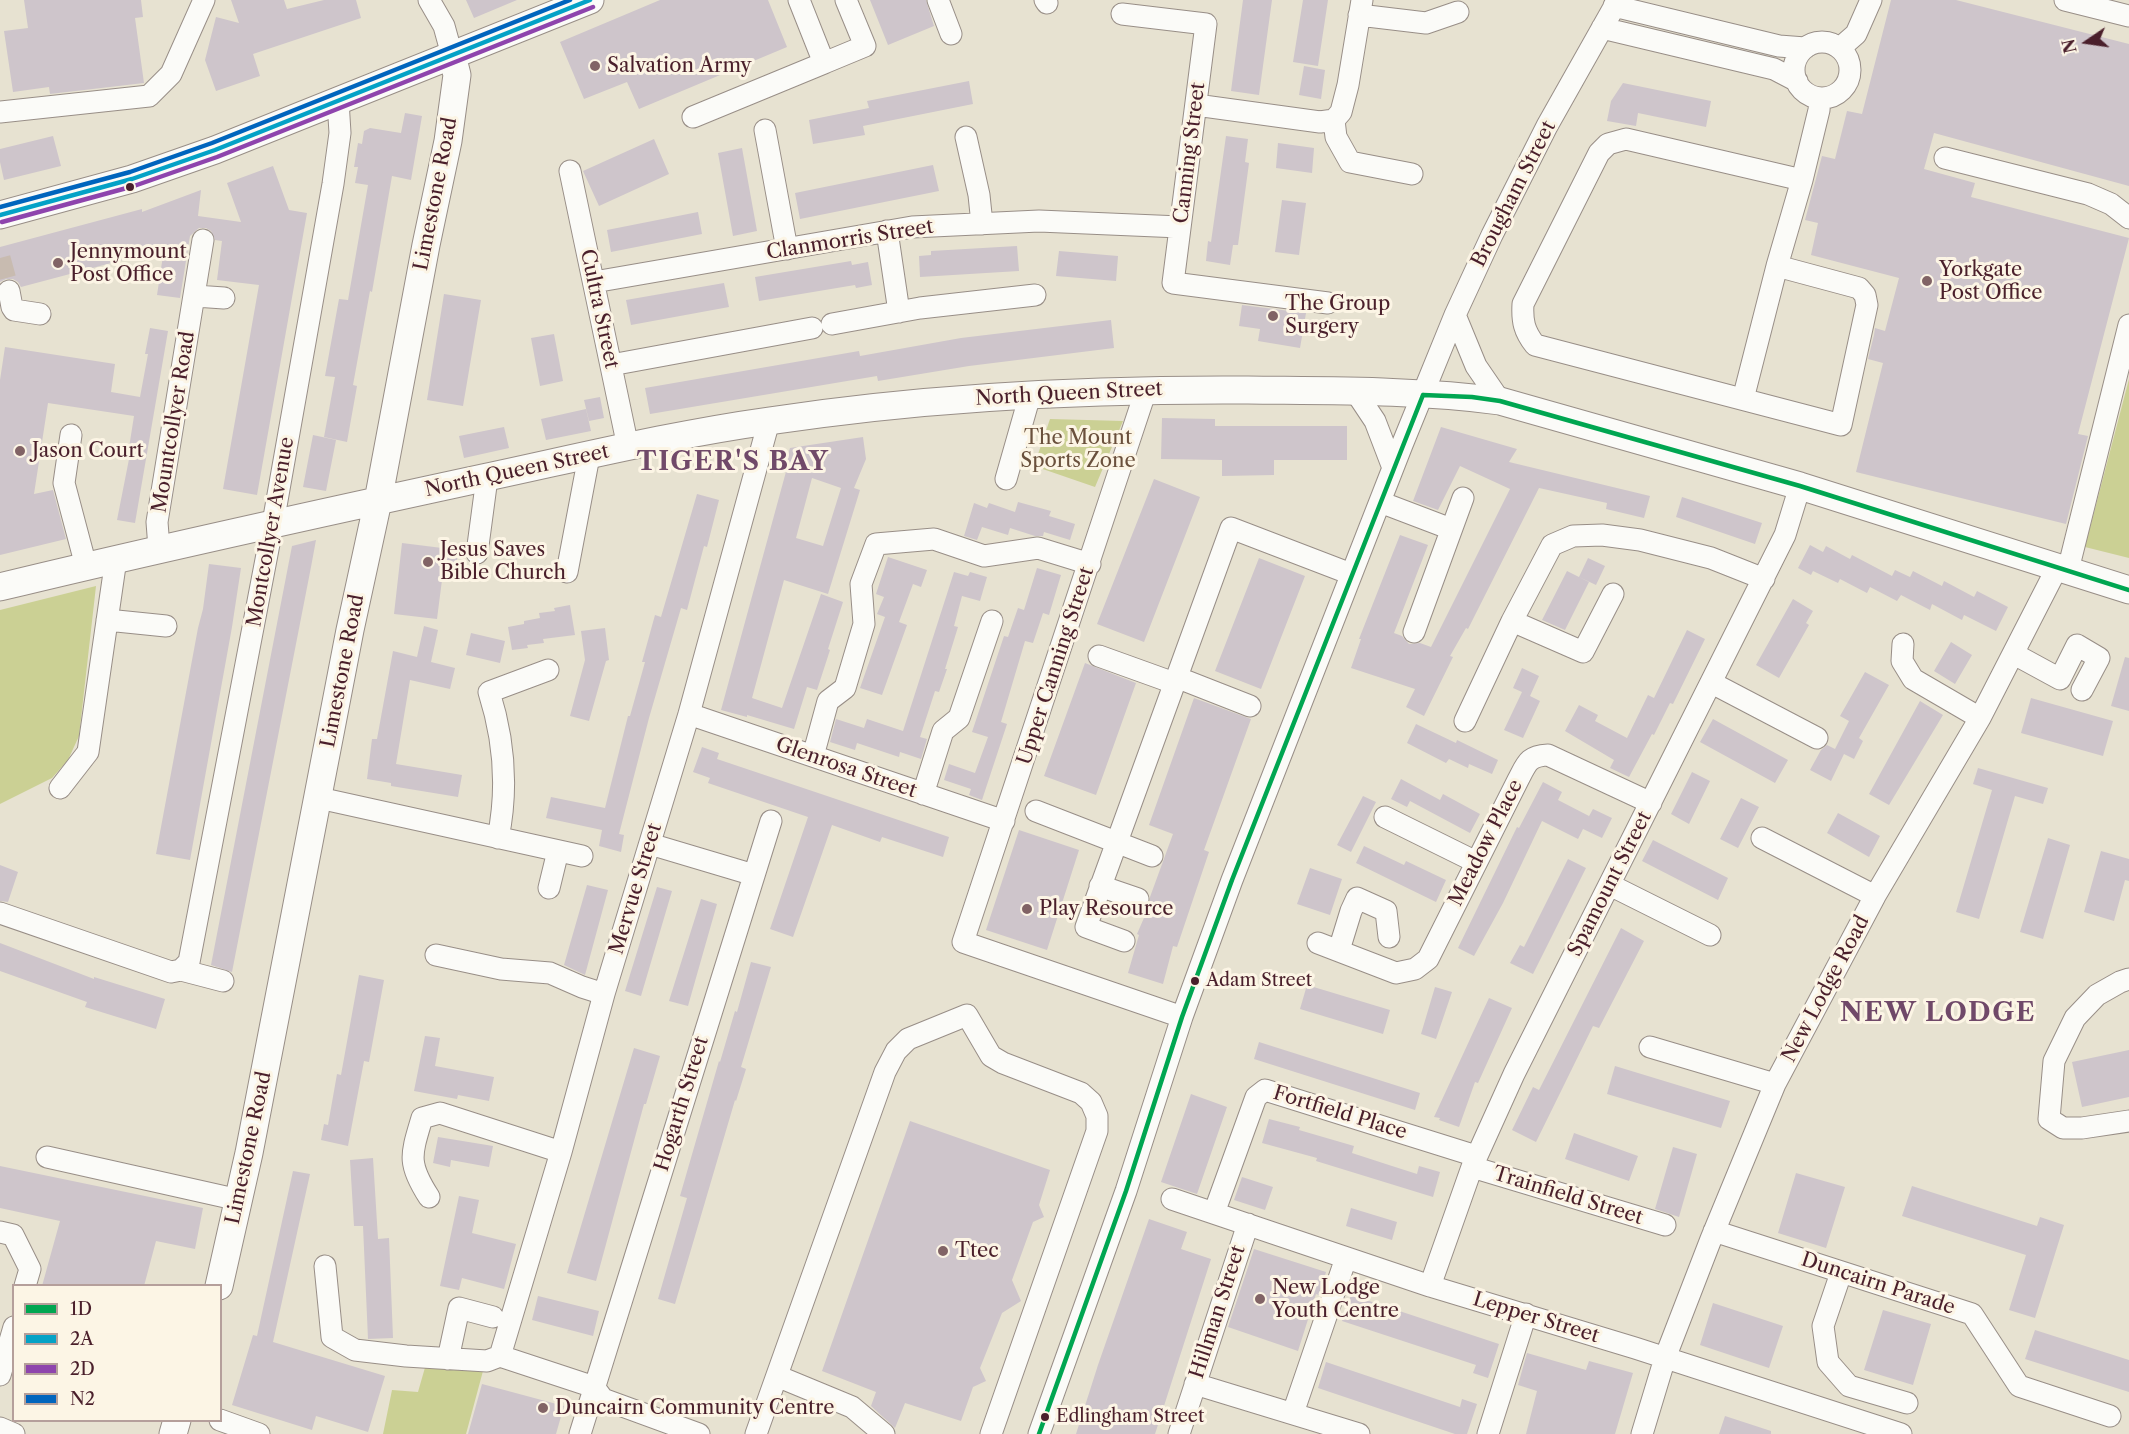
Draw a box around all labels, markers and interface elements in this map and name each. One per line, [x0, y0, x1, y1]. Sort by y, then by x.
north arrow [2057, 12, 2117, 72]
text: N [2058, 37, 2081, 55]
place label: Salvation Army [607, 54, 752, 78]
marker: Salvation Army [588, 59, 602, 73]
street label: Canning Street [1169, 81, 1211, 225]
street label: Limestone Road [409, 115, 463, 273]
street label: Brougham Street [1467, 117, 1561, 271]
unlabelled marker [124, 181, 136, 193]
street label: Clanmorris Street [765, 215, 935, 265]
place label: Jennymount Post Office [70, 240, 186, 287]
street label: Cultra Street [575, 247, 623, 371]
marker: Jennymount Post Office [51, 256, 65, 270]
place label: Yorkgate Post Office [1939, 258, 2043, 305]
marker: Yorkgate Post Office [1920, 274, 1934, 288]
place label: The Group Surgery [1285, 292, 1390, 339]
marker: The Group Surgery [1266, 309, 1280, 323]
street label: Mountcollyer Road [148, 330, 200, 514]
street label: North Queen Street [975, 377, 1163, 411]
park label: The Mount Sports Zone [1020, 426, 1136, 473]
street label: Montcollyer Avenue [242, 435, 300, 629]
place label: Jason Court [32, 439, 144, 463]
street label: North Queen Street [423, 440, 611, 502]
marker: Jason Court [13, 444, 27, 458]
district label: TIGER'S BAY [637, 446, 829, 478]
place label: Jesus Saves Bible Church [440, 538, 566, 585]
marker: Jesus Saves Bible Church [421, 555, 435, 569]
street label: Upper Canning Street [1013, 564, 1099, 768]
street label: Limestone Road [316, 592, 370, 750]
street label: Glenrosa Street [772, 733, 920, 803]
street label: Meadow Place [1444, 776, 1528, 910]
street label: Spamount Street [1563, 807, 1657, 961]
street label: Mervue Street [605, 821, 667, 957]
place label: Play Resource [1039, 897, 1174, 921]
marker: Play Resource [1020, 902, 1034, 916]
street label: New Lodge Road [1777, 912, 1875, 1066]
place label: Adam Street [1206, 970, 1312, 992]
marker: Adam Street [1189, 975, 1201, 987]
district label: NEW LODGE [1840, 997, 2036, 1029]
street label: Hogarth Street [650, 1034, 714, 1174]
street label: Limestone Road [221, 1069, 277, 1227]
street label: Fortfield Place [1270, 1081, 1410, 1145]
street label: Trainfield Street [1490, 1162, 1646, 1230]
place label: Ttec [955, 1239, 999, 1263]
street label: Hillman Street [1185, 1242, 1251, 1382]
marker: Ttec [936, 1244, 950, 1258]
street label: Duncairn Parade [1798, 1248, 1958, 1320]
place label: New Lodge Youth Centre [1272, 1276, 1399, 1323]
legend [12, 1284, 222, 1422]
street label: Lepper Street [1470, 1287, 1602, 1349]
marker: New Lodge Youth Centre [1253, 1292, 1267, 1306]
text: 1D [70, 1298, 92, 1320]
text: 2A [70, 1328, 94, 1350]
text: 2D [70, 1358, 95, 1380]
text: N2 [70, 1388, 95, 1410]
place label: Duncairn Community Centre [555, 1396, 834, 1420]
marker: Duncairn Community Centre [536, 1401, 550, 1415]
place label: Edlingham Street [1056, 1406, 1204, 1428]
marker: Edlingham Street [1039, 1411, 1051, 1423]

